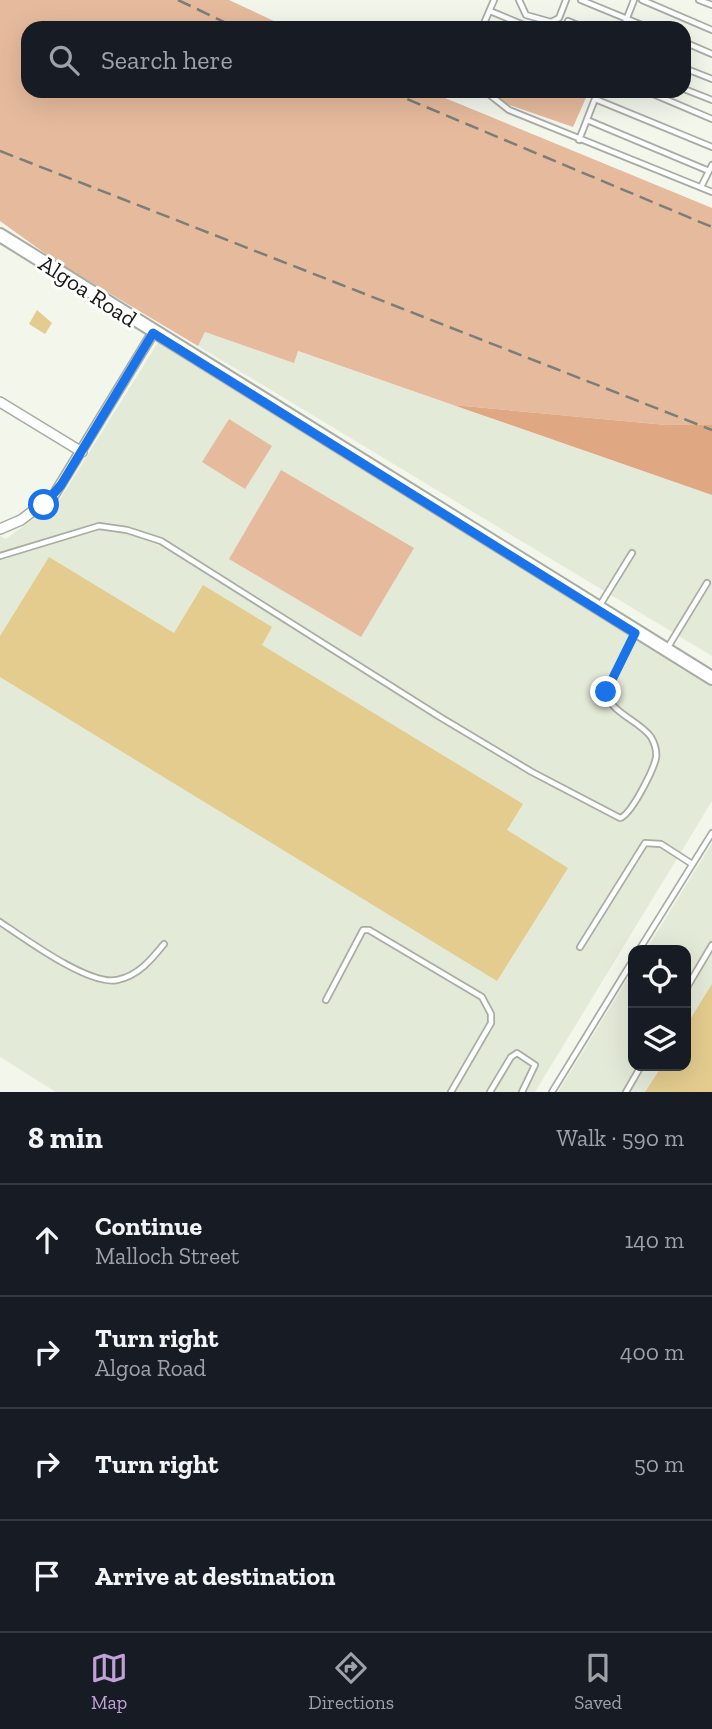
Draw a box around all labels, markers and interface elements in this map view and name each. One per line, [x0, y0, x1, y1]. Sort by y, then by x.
search box [21, 21, 691, 98]
icon: search [45, 41, 83, 79]
text: Search here [101, 44, 233, 76]
street label: Algoa Road [34, 249, 143, 333]
route start [28, 489, 59, 520]
route end [590, 676, 621, 707]
map controls [628, 945, 691, 1071]
button: locate [628, 945, 691, 1008]
button: layers [628, 1008, 691, 1071]
text: 8 min [28, 1120, 103, 1156]
text: Walk · 590 m [557, 1124, 684, 1152]
text: Continue [95, 1210, 202, 1242]
icon: ahead [28, 1221, 66, 1259]
text: 140 m [624, 1226, 684, 1254]
text: Malloch Street [95, 1242, 239, 1270]
text: Turn right [95, 1322, 218, 1354]
icon: right [28, 1333, 66, 1371]
text: 400 m [620, 1338, 684, 1366]
text: Algoa Road [95, 1354, 206, 1382]
icon: right [28, 1445, 66, 1483]
text: Turn right [95, 1448, 218, 1480]
text: 50 m [634, 1450, 684, 1478]
icon: arrive [28, 1557, 66, 1595]
text: Arrive at destination [95, 1560, 335, 1592]
tab: Map [90, 1649, 128, 1714]
tab: Directions [308, 1649, 394, 1714]
tab: Saved [574, 1649, 622, 1714]

